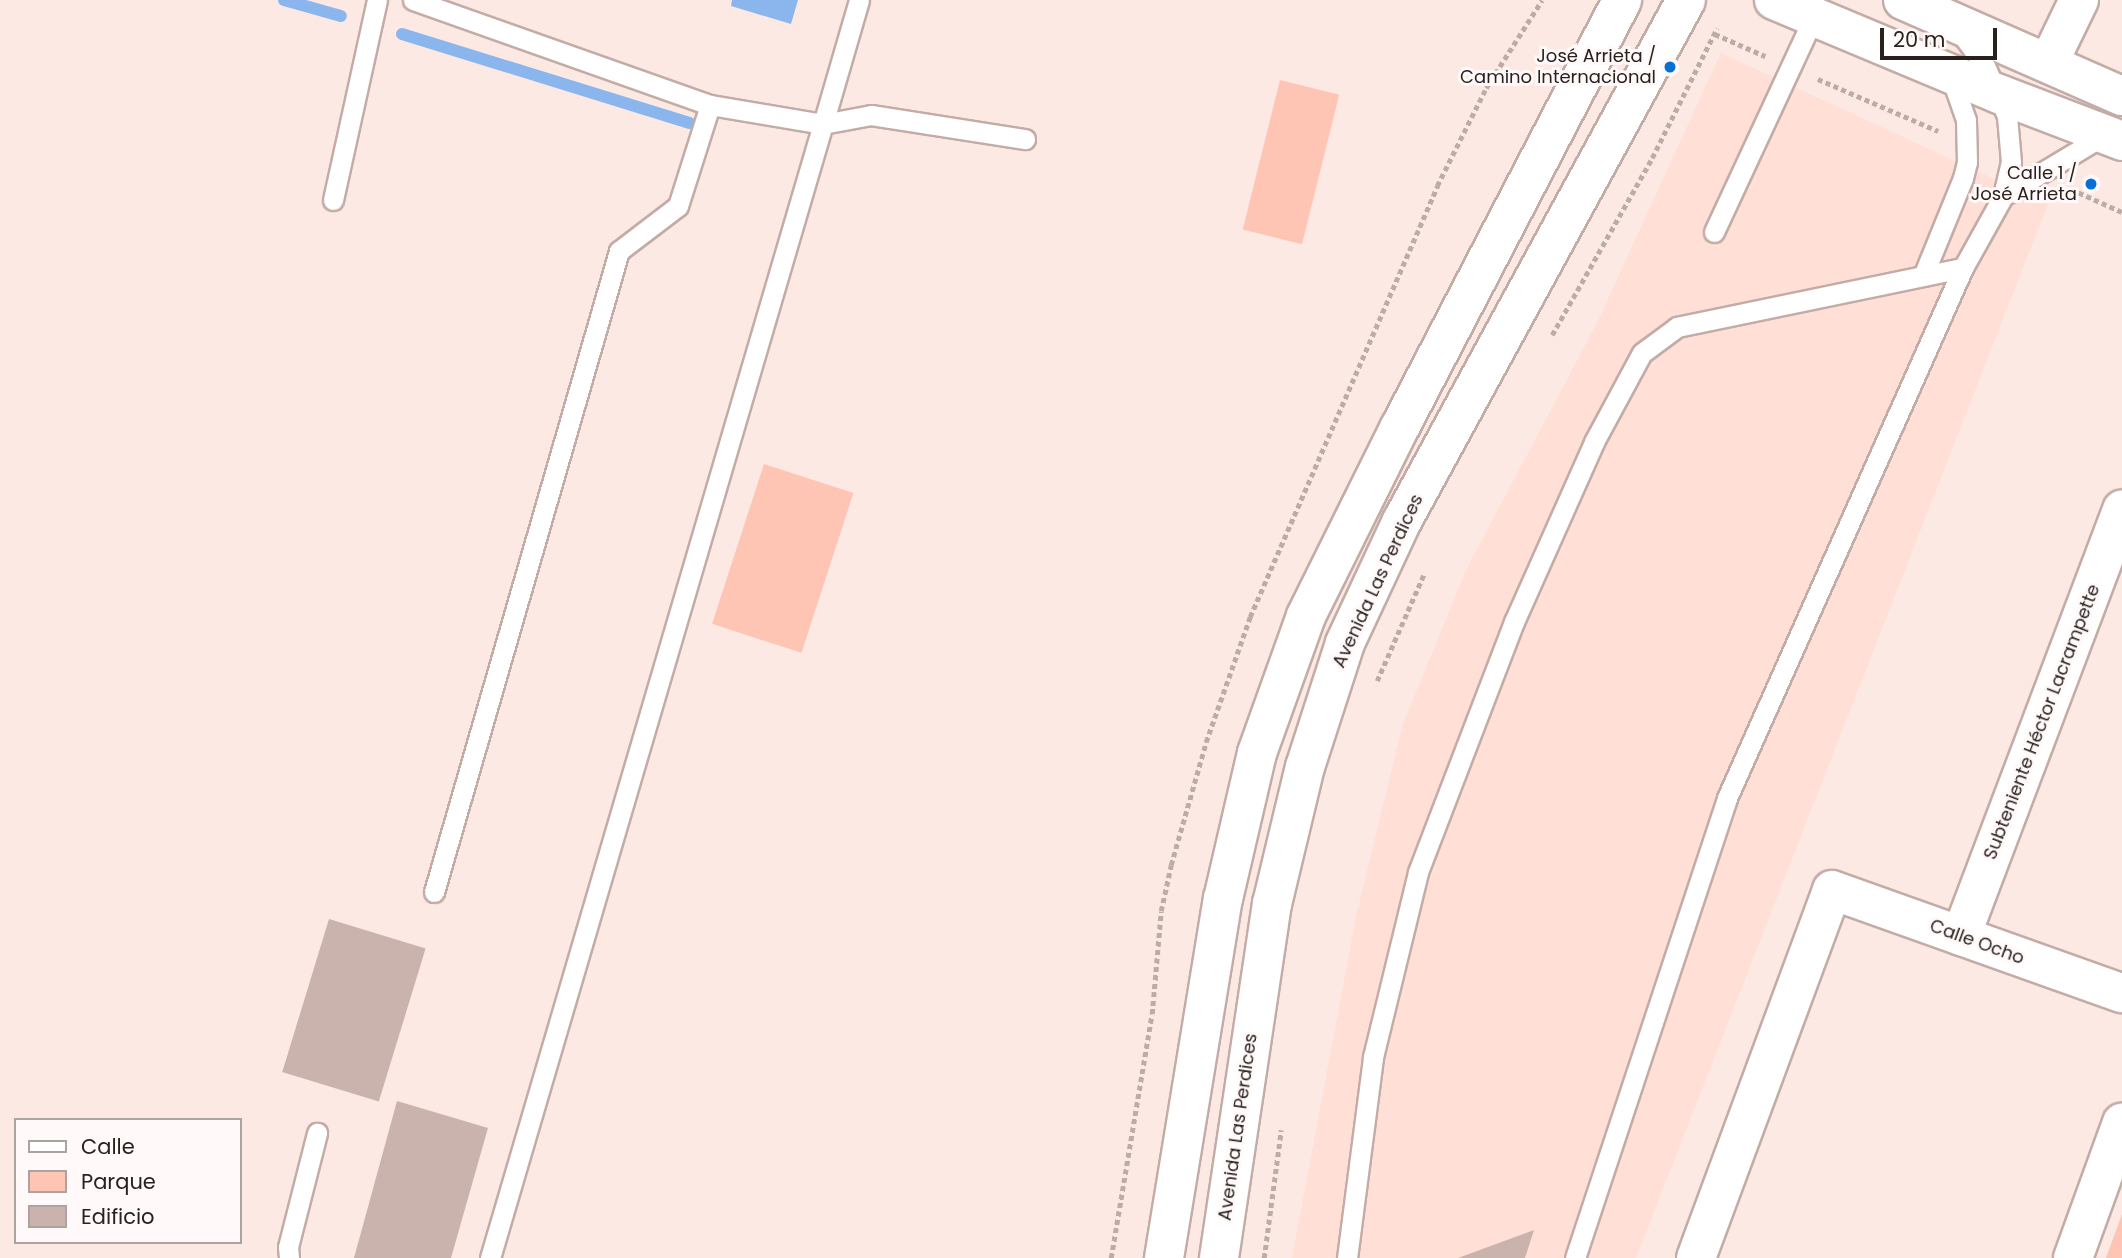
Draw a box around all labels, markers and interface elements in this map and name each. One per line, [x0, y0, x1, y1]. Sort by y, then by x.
scale bar [1884, 14, 2001, 58]
text: 20 m [1893, 25, 1946, 54]
place label: José Arrieta / Camino Internacional [1460, 46, 1656, 88]
marker: José Arrieta / Camino Internacional [1662, 59, 1678, 75]
place label: Calle 1 / José Arrieta [1971, 163, 2077, 206]
marker: Calle 1 / José Arrieta [2083, 176, 2099, 192]
street label: Avenida Las Perdices [1328, 491, 1428, 671]
street label: Subteniente Héctor Lacrampette [1979, 581, 2105, 863]
street label: Calle Ocho [1927, 915, 2027, 969]
street label: Avenida Las Perdices [1214, 1032, 1262, 1222]
legend [14, 1118, 242, 1244]
text: Calle [81, 1132, 135, 1161]
text: Parque [81, 1167, 156, 1196]
text: Edificio [81, 1202, 155, 1231]

